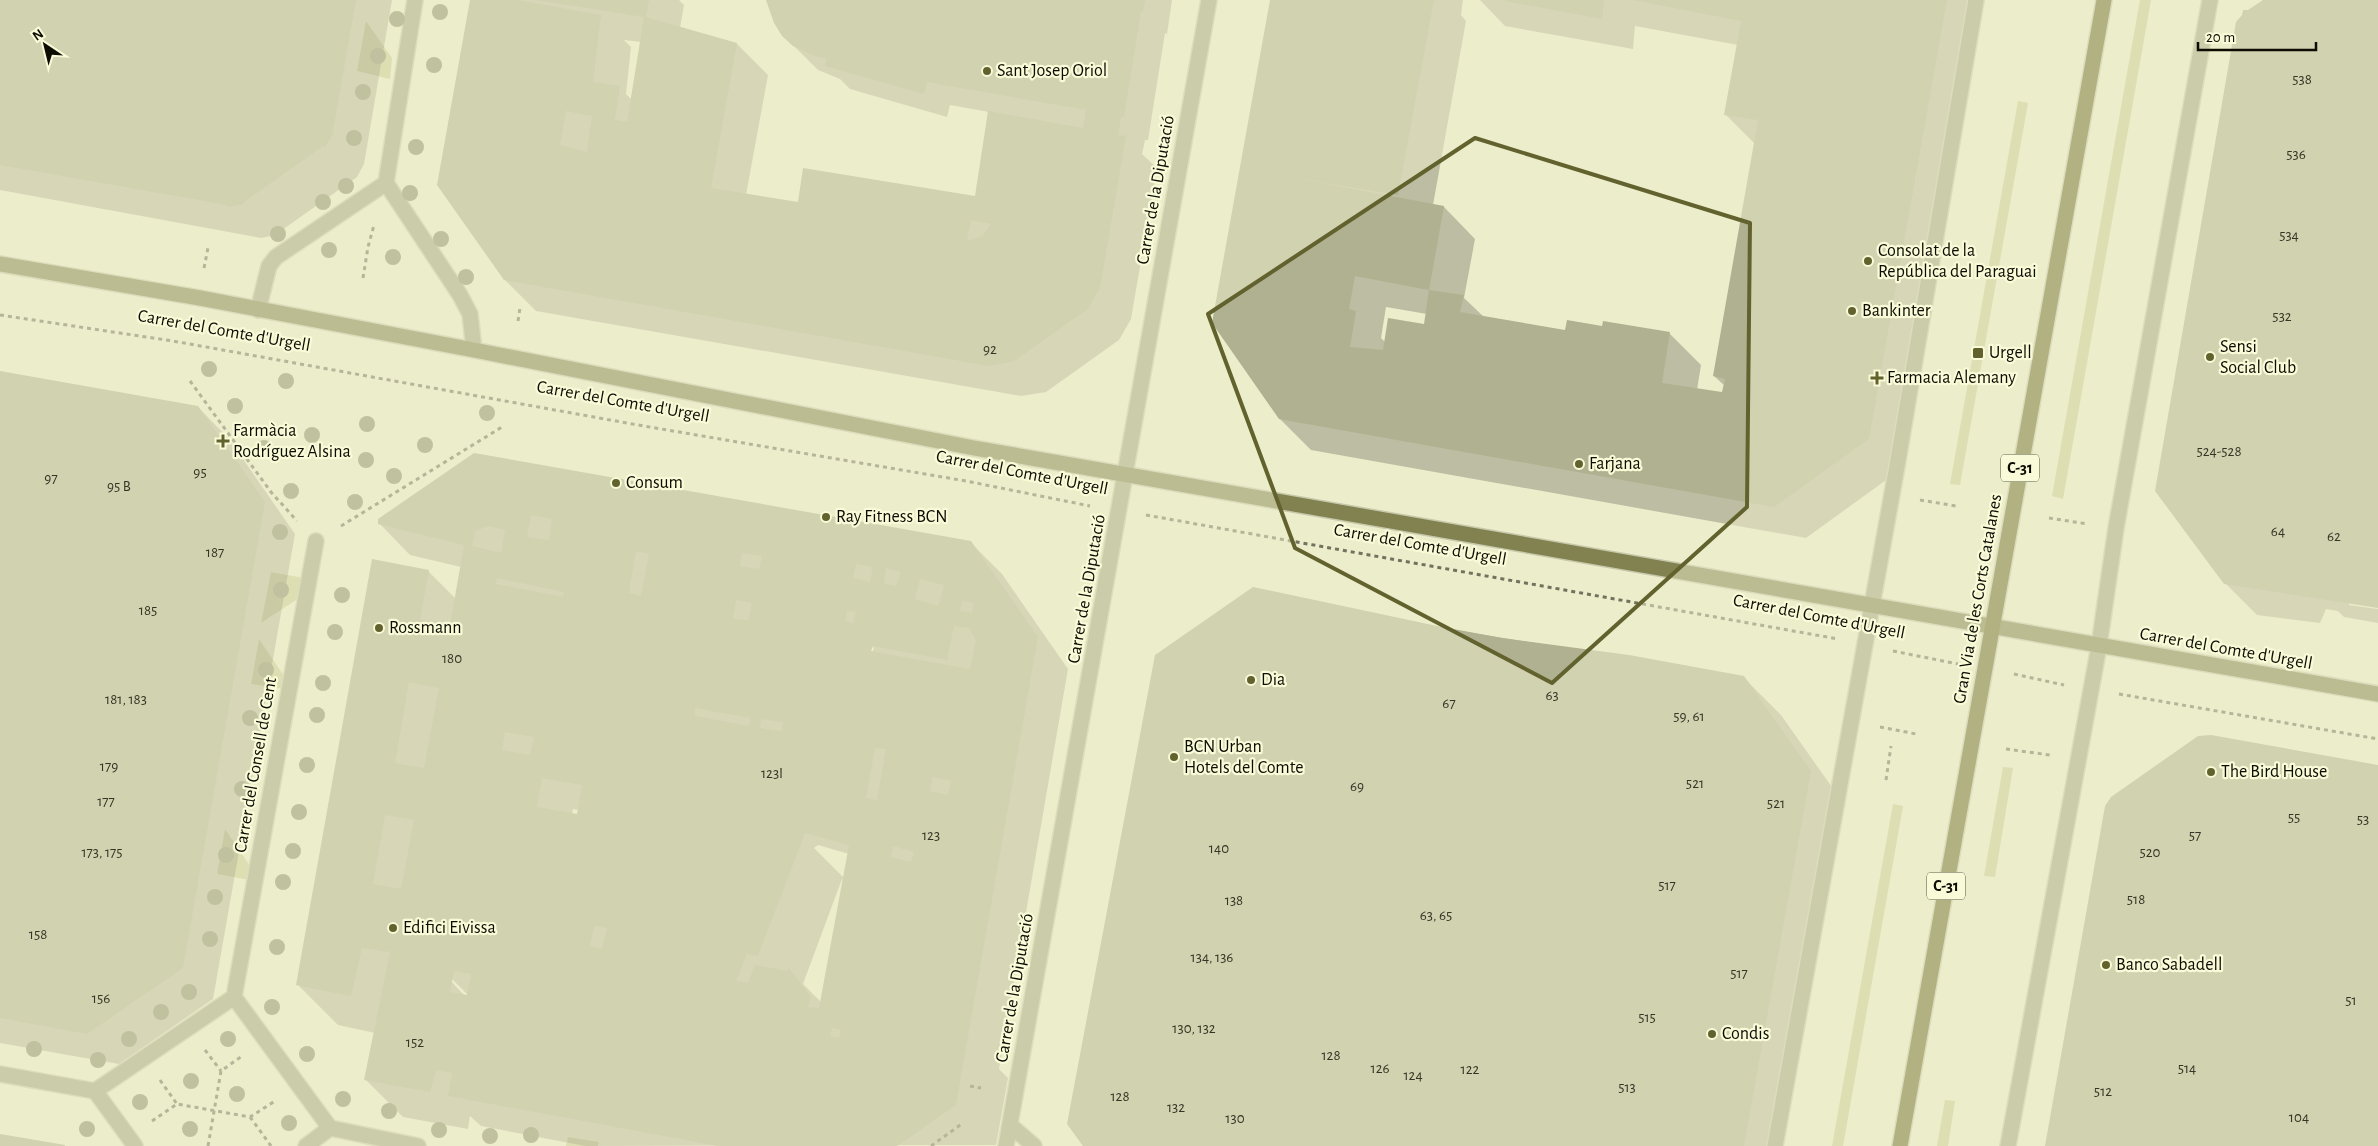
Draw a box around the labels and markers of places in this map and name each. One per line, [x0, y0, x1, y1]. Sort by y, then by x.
place label: Sant Josep Oriol [997, 62, 1107, 80]
marker: Sant Josep Oriol [981, 65, 993, 77]
place label: Consolat de la República del Paraguai [1878, 242, 2037, 281]
marker: Consolat de la República del Paraguai [1862, 255, 1874, 267]
place label: Bankinter [1862, 302, 1931, 320]
marker: Bankinter [1846, 305, 1858, 317]
place label: Sensi Social Club [2220, 338, 2296, 377]
place label: Urgell [1989, 344, 2032, 362]
marker: Urgell [1971, 346, 1985, 360]
marker: Sensi Social Club [2204, 351, 2216, 363]
place label: Farmacia Alemany [1887, 369, 2016, 387]
marker: Farmacia Alemany [1871, 372, 1883, 384]
place label: Farmàcia Rodríguez Alsina [233, 422, 351, 461]
marker: Farmàcia Rodríguez Alsina [217, 435, 229, 447]
place label: Farjana [1589, 455, 1641, 473]
marker: Farjana [1573, 458, 1585, 470]
place label: Consum [626, 474, 683, 492]
marker: Consum [610, 477, 622, 489]
place label: Ray Fitness BCN [836, 508, 947, 526]
marker: Ray Fitness BCN [820, 511, 832, 523]
place label: Rossmann [389, 619, 461, 637]
marker: Rossmann [373, 622, 385, 634]
place label: Dia [1261, 671, 1285, 689]
marker: Dia [1245, 674, 1257, 686]
place label: BCN Urban Hotels del Comte [1184, 738, 1304, 777]
marker: BCN Urban Hotels del Comte [1168, 751, 1180, 763]
place label: The Bird House [2221, 763, 2327, 781]
marker: The Bird House [2205, 766, 2217, 778]
place label: Edifici Eivissa [403, 919, 496, 937]
marker: Edifici Eivissa [387, 922, 399, 934]
place label: Banco Sabadell [2116, 956, 2222, 974]
marker: Banco Sabadell [2100, 959, 2112, 971]
place label: Condis [1722, 1025, 1769, 1043]
marker: Condis [1706, 1028, 1718, 1040]

